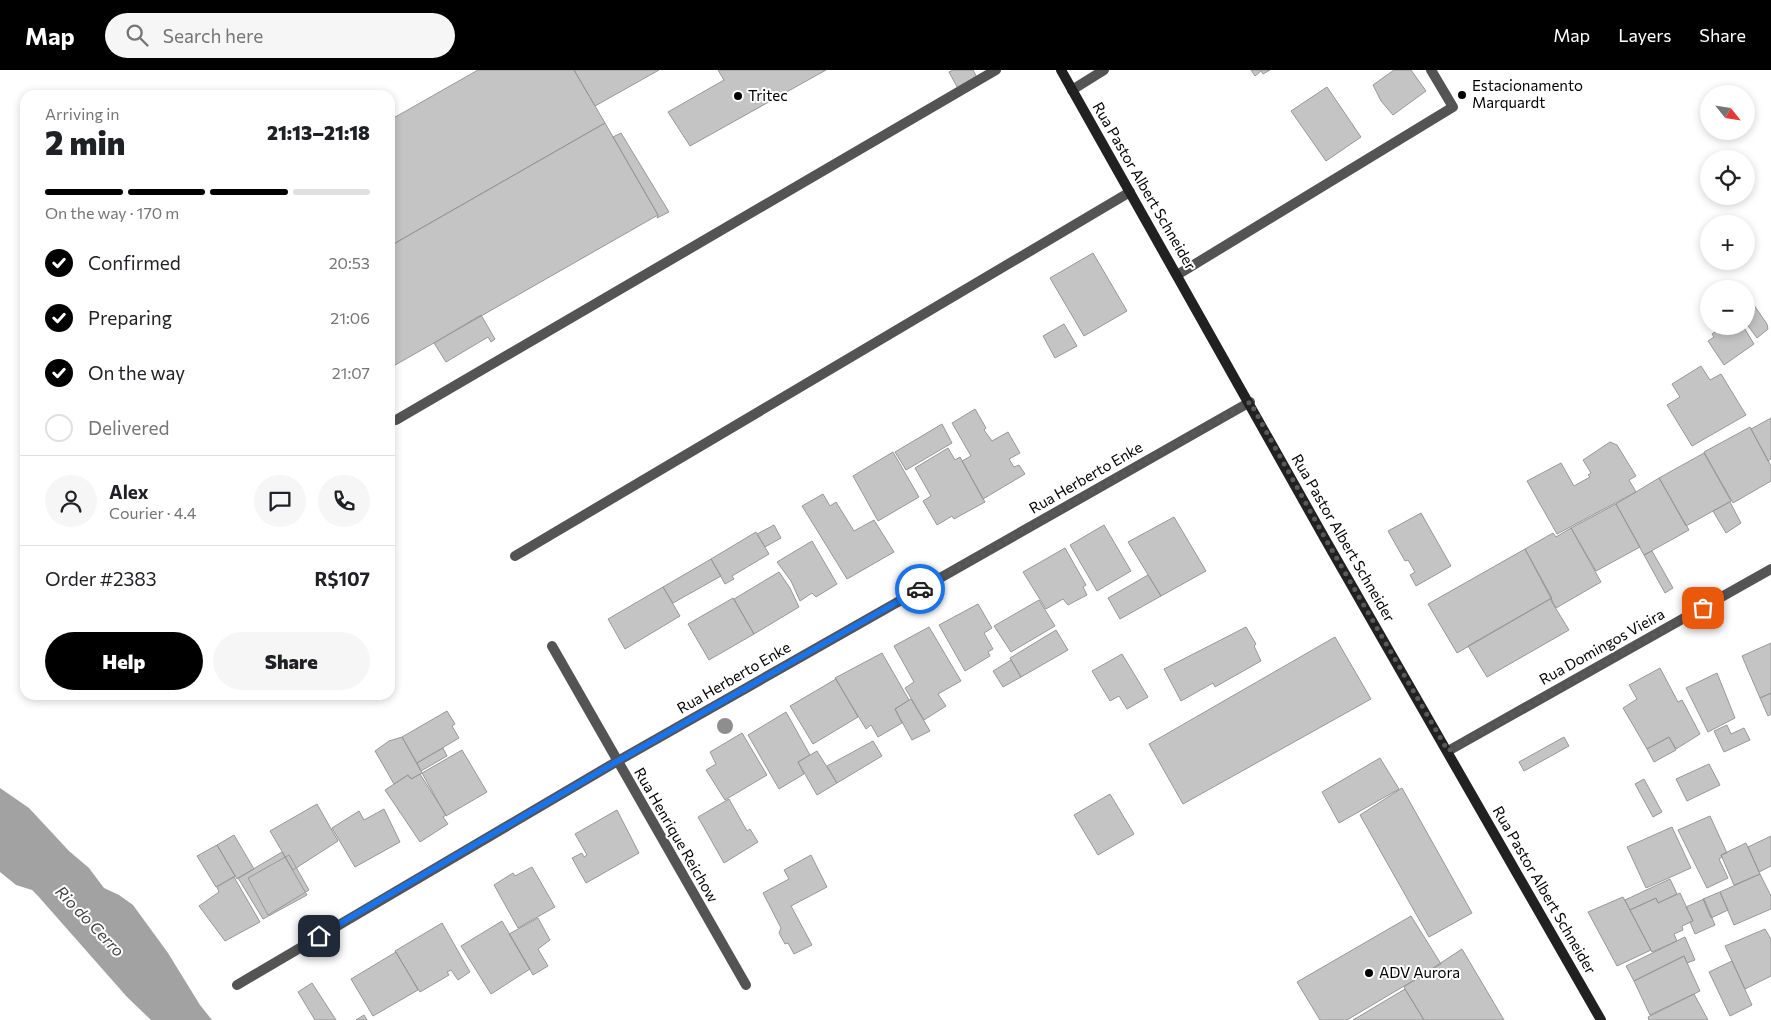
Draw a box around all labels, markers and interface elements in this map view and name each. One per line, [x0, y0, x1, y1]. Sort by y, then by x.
search box [105, 13, 455, 58]
text: Map [25, 21, 75, 50]
icon: search [123, 21, 151, 49]
text: Search here [163, 24, 263, 47]
text: Map [1553, 24, 1590, 46]
text: Layers [1618, 24, 1671, 46]
text: Share [1699, 24, 1746, 46]
place label: Estacionamento Marquardt [1472, 76, 1583, 111]
north arrow [1700, 85, 1755, 140]
map controls [1700, 85, 1755, 335]
place label: Tritec [748, 86, 788, 104]
marker: Estacionamento Marquardt [1456, 89, 1468, 101]
marker: Tritec [732, 90, 744, 102]
street label: Rua Pastor Albert Schneider [1089, 98, 1200, 273]
text: Arriving in [45, 104, 119, 123]
text: 21:13–21:18 [267, 121, 370, 144]
text: 2 min [45, 122, 125, 162]
button: locate [1700, 150, 1755, 205]
text: On the way · 170 m [45, 203, 179, 222]
button: + [1700, 215, 1755, 270]
icon: check [45, 249, 73, 277]
text: Confirmed [88, 251, 181, 274]
text: 20:53 [329, 253, 370, 272]
button: − [1700, 280, 1755, 335]
icon: check [45, 304, 73, 332]
text: Preparing [88, 306, 172, 329]
text: 21:06 [330, 308, 370, 327]
icon: check [45, 359, 73, 387]
text: On the way [88, 361, 185, 384]
text: 21:07 [332, 363, 370, 382]
text: Delivered [88, 416, 169, 439]
street label: Rua Herberto Enke [1026, 437, 1146, 517]
street label: Rua Pastor Albert Schneider [1288, 450, 1399, 625]
button: person [45, 475, 97, 527]
button: chat [254, 475, 306, 527]
button: phone [318, 475, 370, 527]
text: Alex [109, 480, 149, 503]
text: Courier · 4.4 [109, 503, 196, 522]
courier [895, 564, 945, 614]
text: Order #2383 [45, 567, 157, 590]
text: R$107 [314, 567, 370, 590]
icon: car [906, 575, 934, 603]
pin [1682, 587, 1724, 629]
icon: bag [1689, 594, 1717, 622]
street label: Rua Domingos Vieira [1536, 604, 1667, 688]
button: Help [45, 632, 203, 690]
button: Share [213, 632, 370, 690]
street label: Rua Herberto Enke [674, 637, 794, 717]
street label: Rua Henrique Reichow [631, 764, 723, 905]
street label: Rua Pastor Albert Schneider [1489, 802, 1600, 977]
water label: Rio do Cerro [52, 881, 129, 960]
pin [298, 915, 340, 957]
icon: home [305, 922, 333, 950]
place label: ADV Aurora [1379, 963, 1460, 981]
marker: ADV Aurora [1363, 967, 1375, 979]

